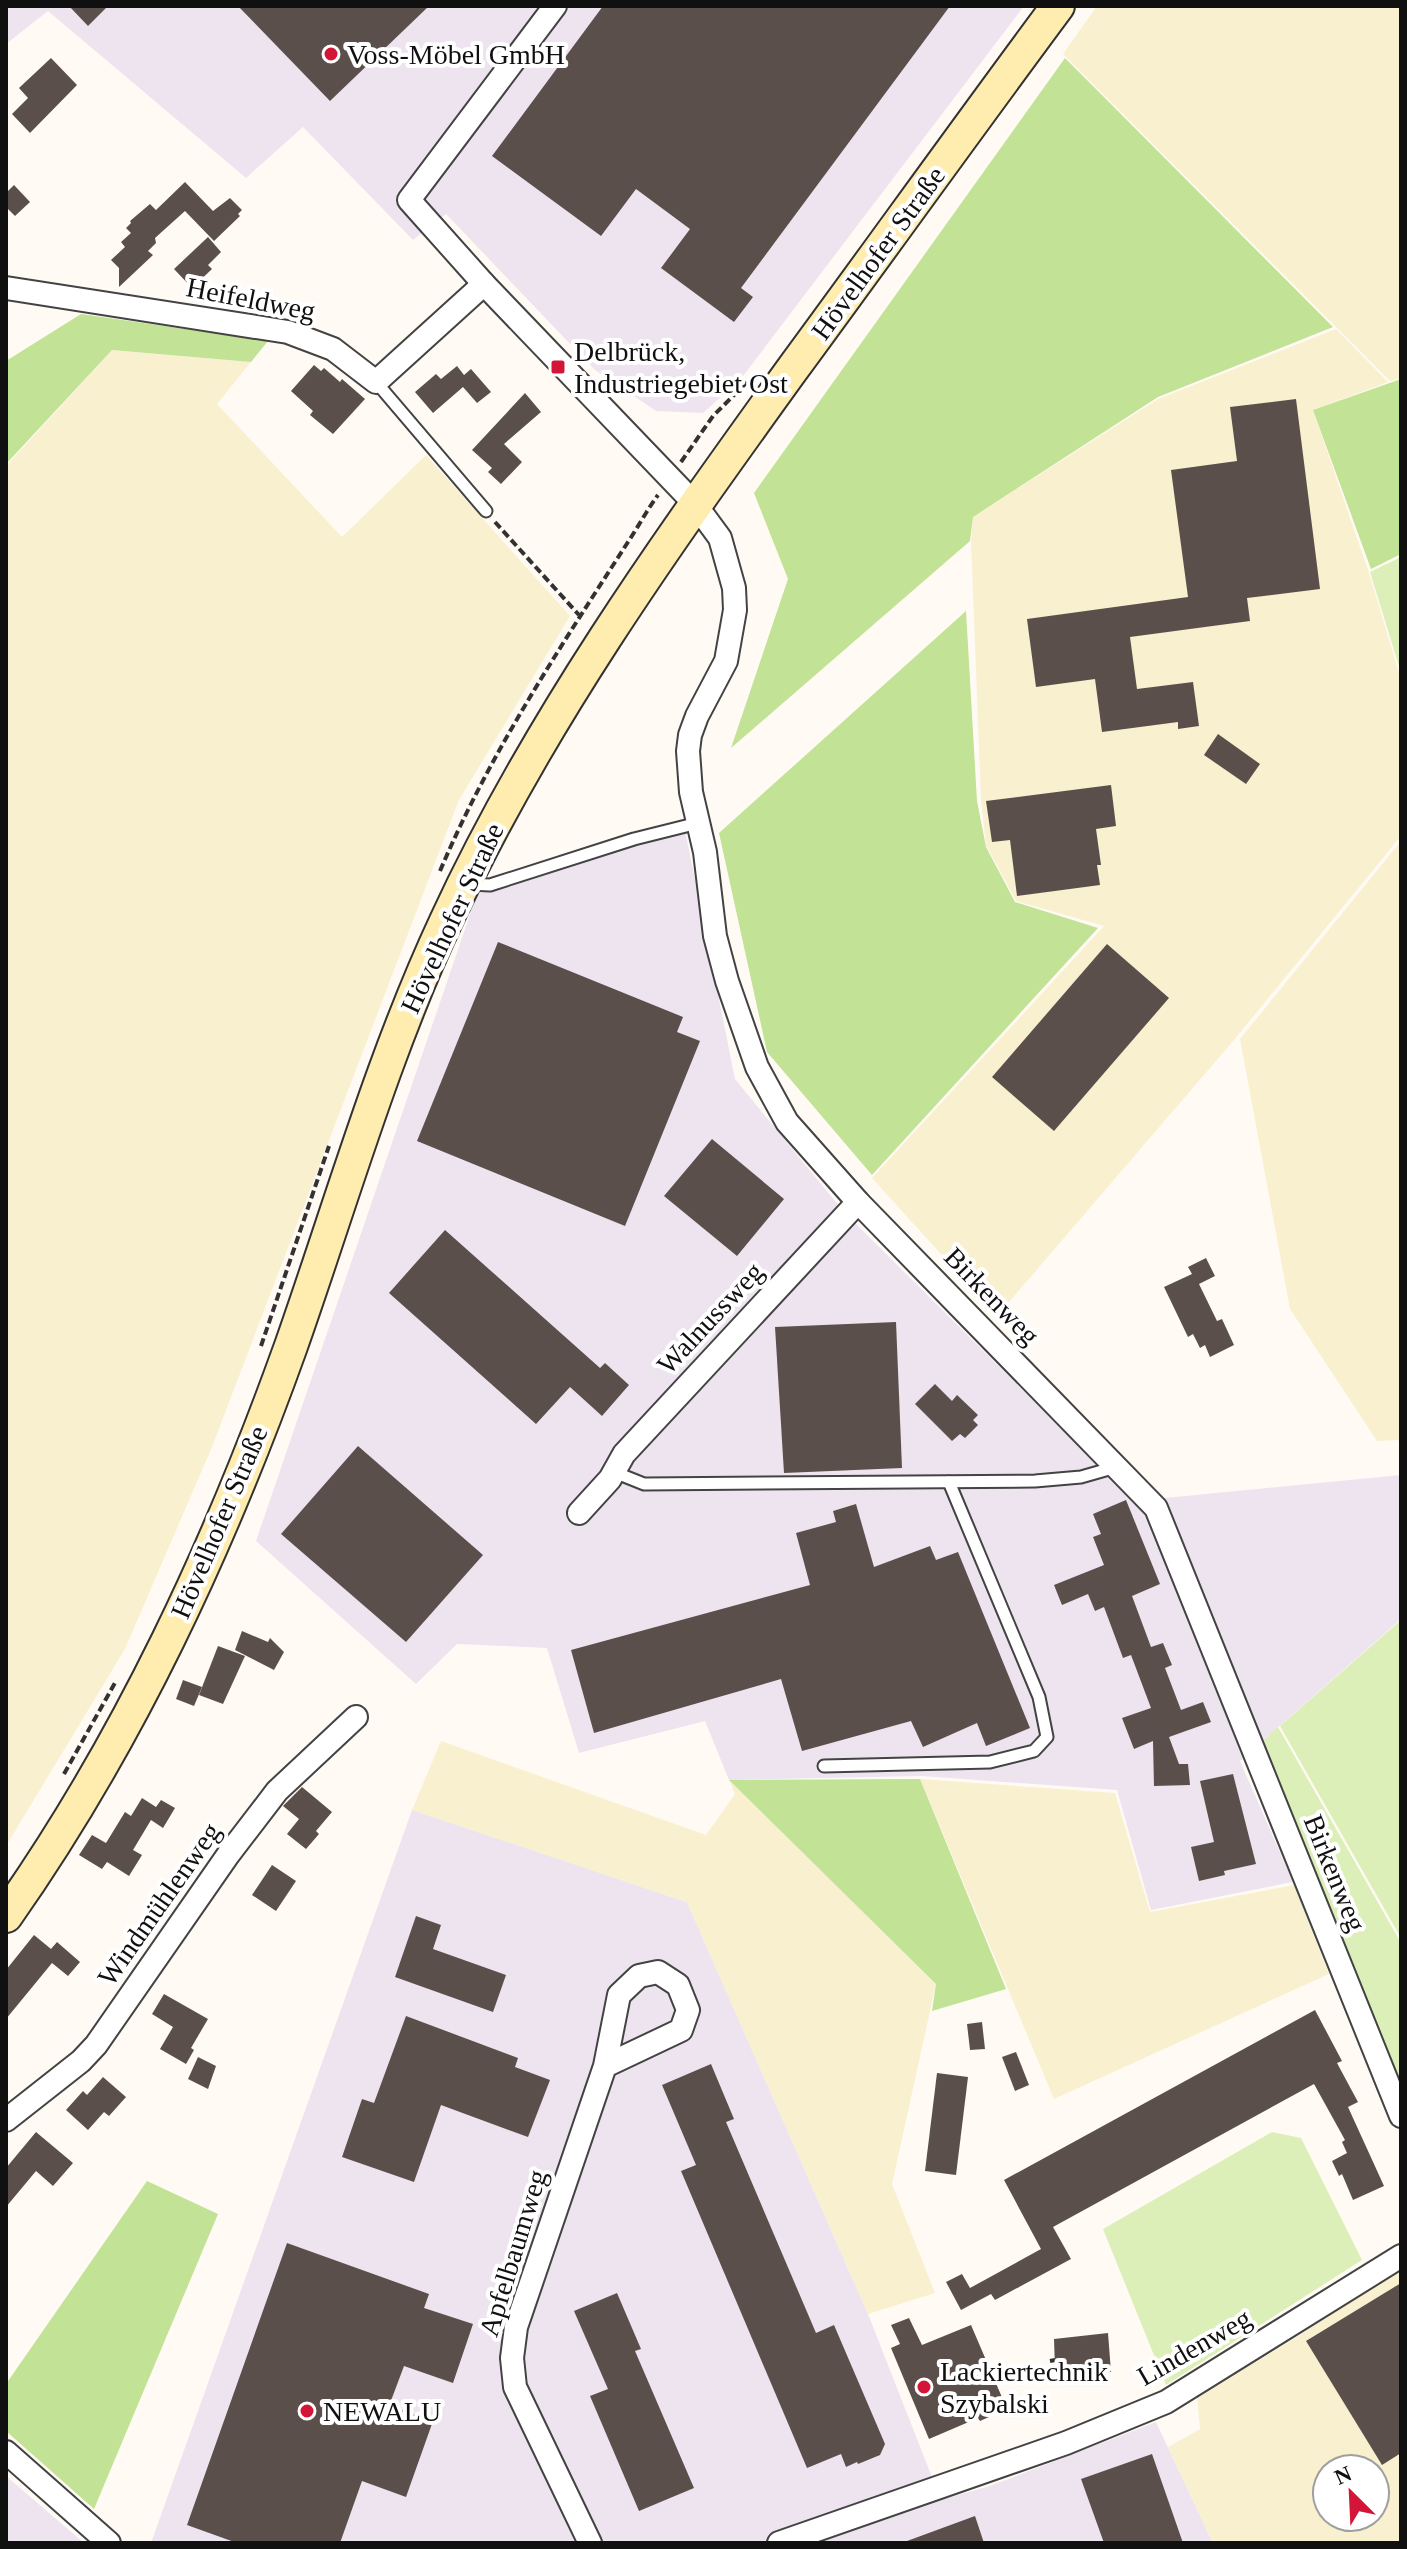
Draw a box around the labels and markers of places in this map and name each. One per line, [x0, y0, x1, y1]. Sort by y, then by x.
place label: Voss-Möbel GmbH [347, 39, 565, 70]
marker: Voss-Möbel GmbH [322, 45, 340, 63]
place label: Delbrück, Industriegebiet Ost [574, 336, 788, 399]
marker: Delbrück, Industriegebiet Ost [549, 358, 567, 376]
place label: Lackiertechnik Szybalski [940, 2356, 1108, 2419]
marker: Lackiertechnik Szybalski [915, 2378, 933, 2396]
place label: NEWALU [323, 2396, 441, 2427]
marker: NEWALU [298, 2402, 316, 2420]

